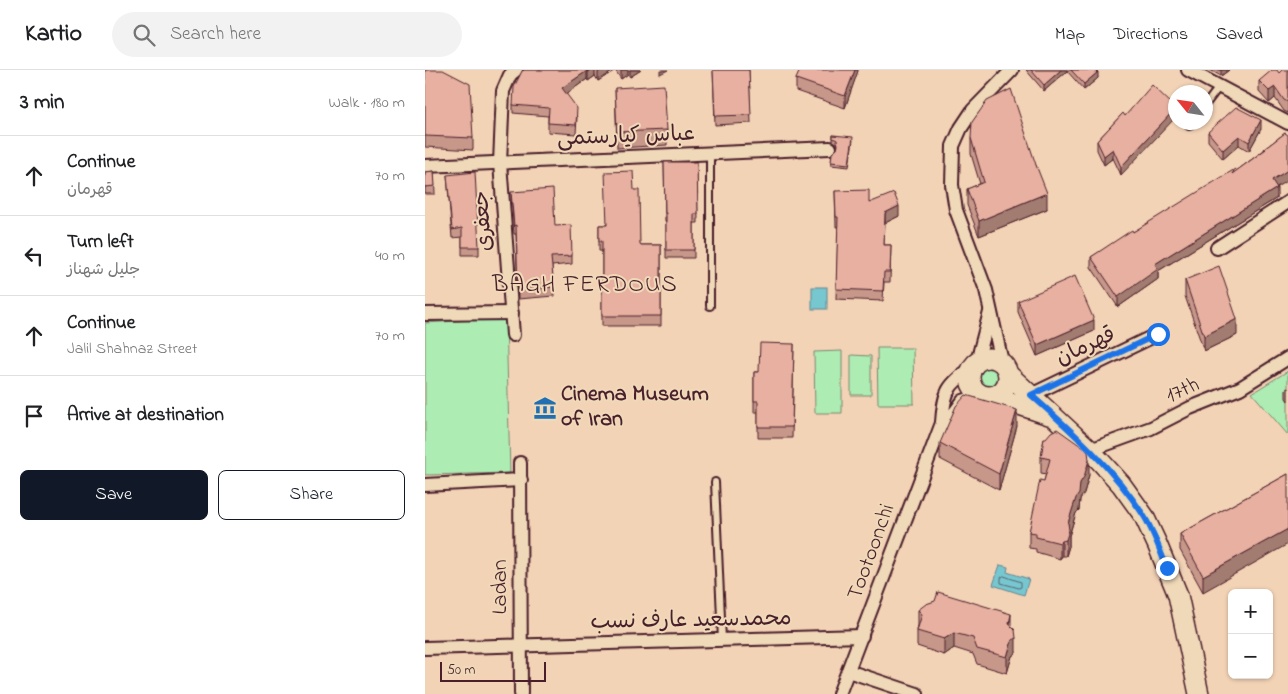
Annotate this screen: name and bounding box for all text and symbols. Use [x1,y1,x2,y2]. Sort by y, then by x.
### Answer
search box [112,12,462,57]
text: Kartio [25,17,82,52]
icon: search [130,21,158,49]
text: Search here [170,21,261,48]
text: Map [1055,22,1085,48]
text: Directions [1113,22,1188,48]
text: Saved [1216,22,1263,48]
north arrow [1168,85,1213,130]
text: 3 min [20,88,64,118]
text: Walk · 180 m [328,91,405,115]
street label: عباس کیارستمی [557,119,695,155]
text: Continue [67,149,135,176]
icon: ahead [20,162,48,190]
text: 70 m [375,164,405,188]
text: قهرمان [67,178,113,202]
street label: جعفری [466,189,502,253]
text: Turn left [67,229,134,256]
icon: left [20,242,48,270]
text: 40 m [375,244,405,268]
text: جلیل شهناز [67,258,140,282]
district label: BAGH FERDOUS [491,268,678,303]
text: Continue [67,310,135,337]
street label: قهرمان [1051,319,1121,375]
icon: ahead [20,322,48,350]
route start [1147,323,1170,346]
text: 70 m [375,324,405,348]
text: Jalil Shahnaz Street [67,337,197,361]
street label: 17th [1161,369,1205,413]
place label: Cinema Museum of Iran [561,379,709,436]
museum icon: Cinema Museum of Iran [532,395,558,421]
icon: arrive [20,402,48,430]
text: Arrive at destination [67,402,224,429]
button: Save [20,470,208,520]
button: Share [218,470,405,520]
street label: Tootoonchi [840,500,904,604]
route end [1156,557,1179,580]
street label: Ladan [485,559,517,615]
map controls [1228,589,1273,679]
button: + [1228,589,1273,634]
street label: محمدسعید عارف نسب [590,603,792,639]
button: − [1228,634,1273,679]
scale bar [440,659,546,682]
text: 50 m [447,660,475,681]

